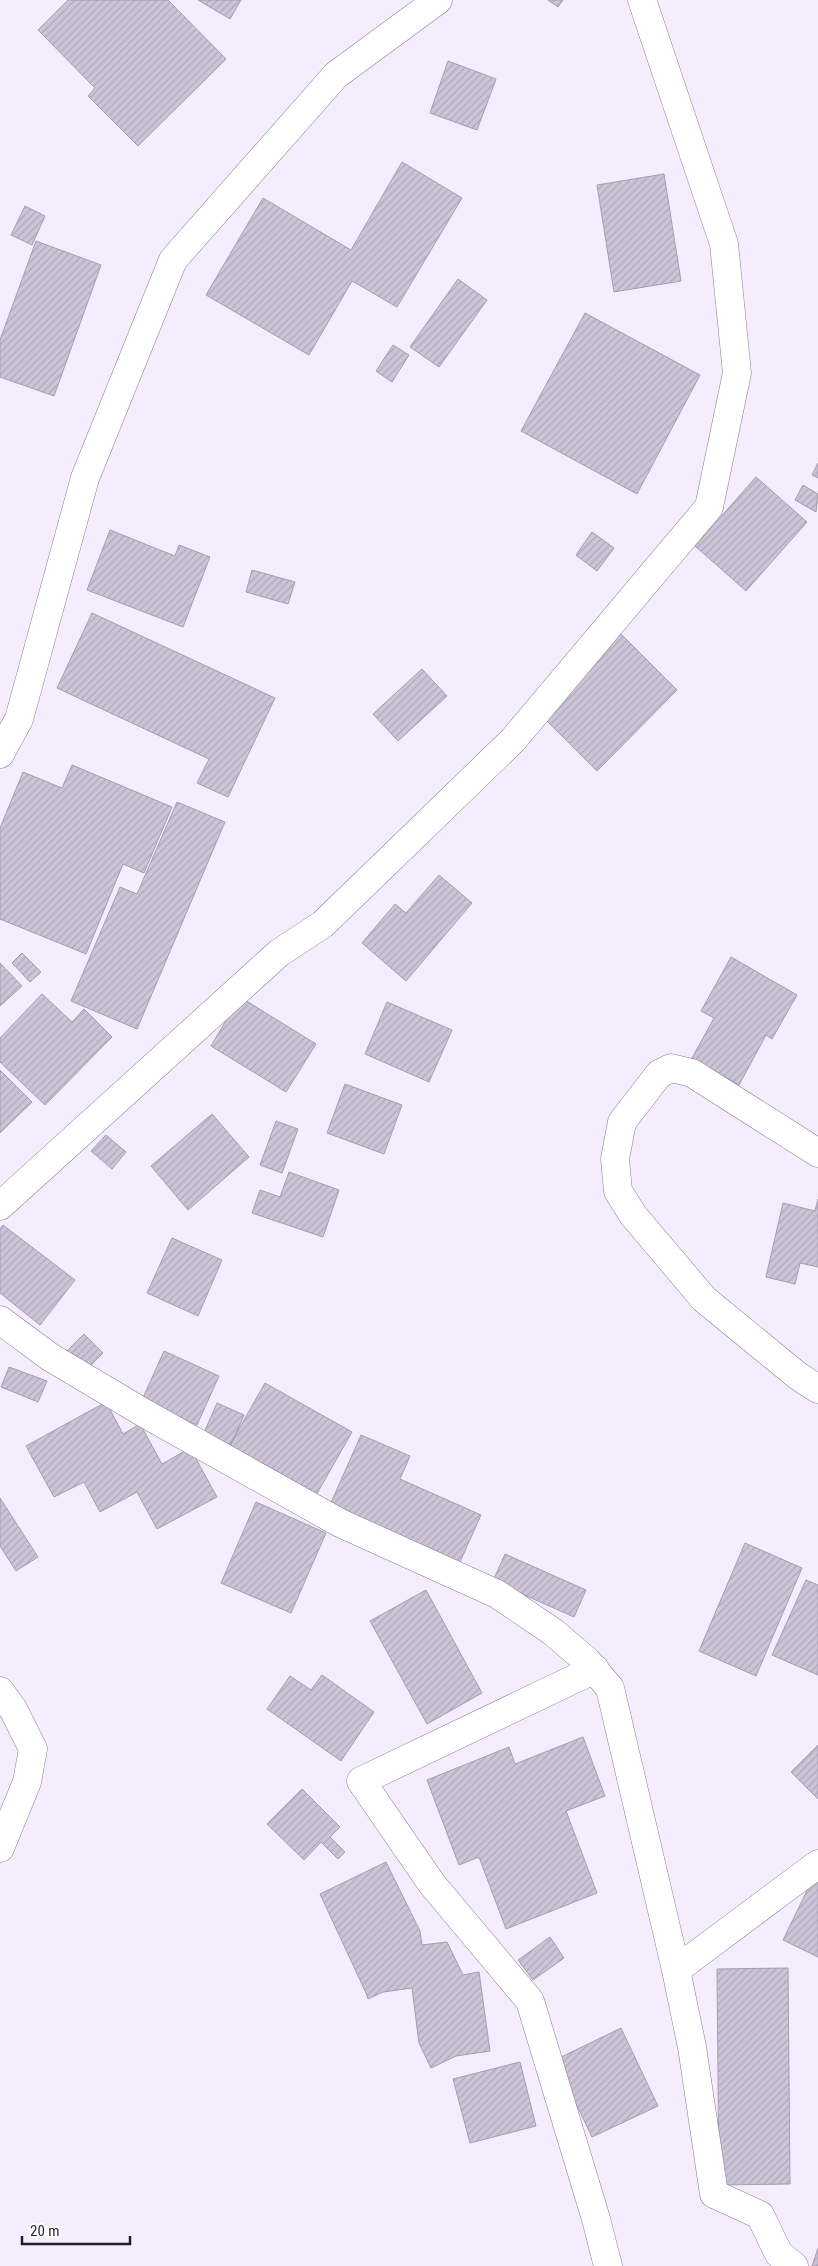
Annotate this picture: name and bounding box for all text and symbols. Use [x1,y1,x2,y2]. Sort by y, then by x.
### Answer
scale bar [22,2214,130,2246]
text: 20 m [30,2222,60,2240]

